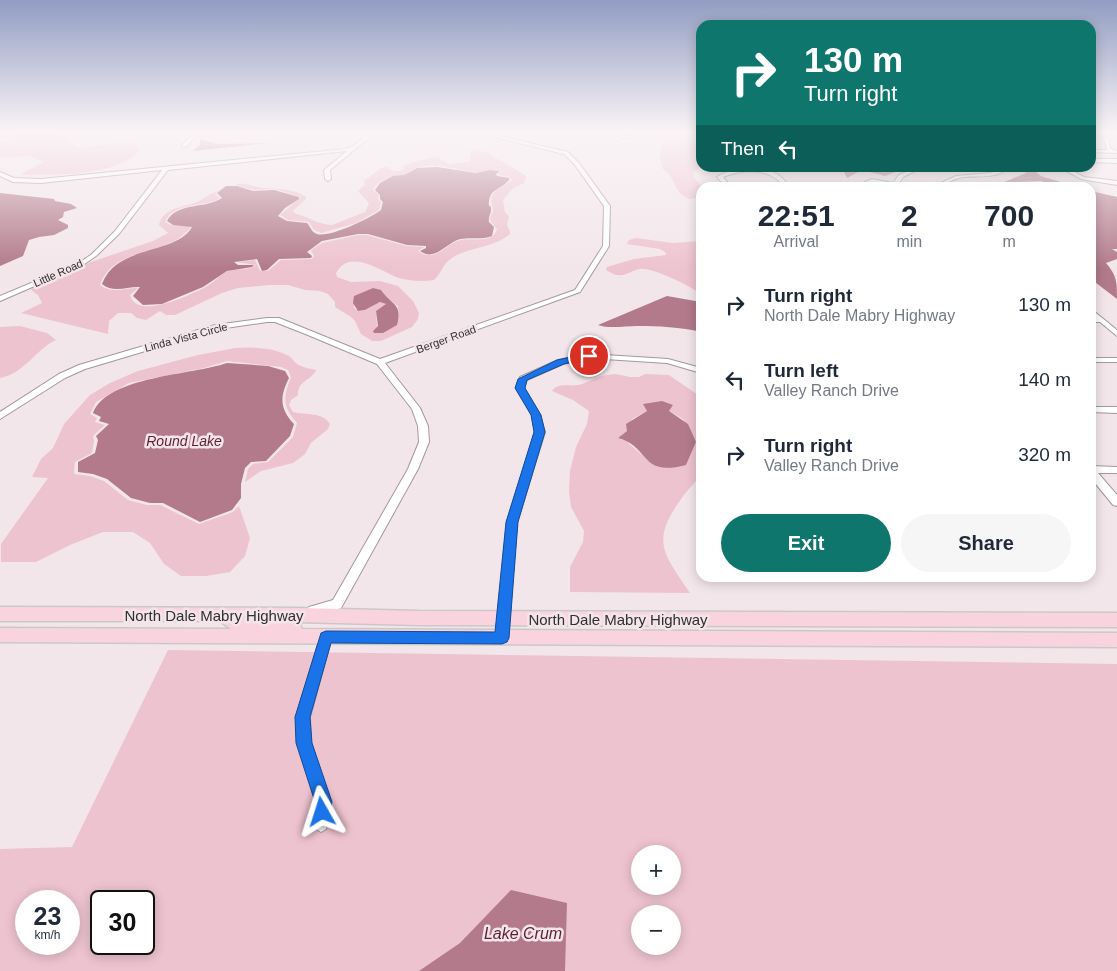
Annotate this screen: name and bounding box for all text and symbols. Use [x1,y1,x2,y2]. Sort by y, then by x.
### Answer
icon: right [721,40,786,105]
text: 130 m [804,40,903,79]
text: Turn right [804,81,897,106]
icon: left [774,135,802,163]
text: Then [721,138,764,159]
text: 22:51 [758,199,835,232]
text: 2 [901,199,918,232]
text: 700 [984,199,1034,232]
text: Arrival [774,233,819,250]
text: min [896,233,922,250]
text: m [1002,233,1016,250]
street label: Little Road [32,257,84,289]
text: Turn right [764,285,852,306]
icon: right [721,291,749,319]
text: 130 m [1018,294,1071,315]
text: North Dale Mabry Highway [764,307,955,324]
street label: Linda Vista Circle [143,320,229,354]
street label: Berger Road [415,323,477,355]
pin [568,335,610,377]
icon: arrive [575,342,603,370]
text: Turn left [764,360,839,381]
icon: left [721,366,749,394]
text: 140 m [1018,369,1071,390]
text: Valley Ranch Drive [764,382,899,399]
water label: Round Lake [146,433,222,449]
text: Turn right [764,435,852,456]
icon: right [721,441,749,469]
text: 320 m [1018,444,1071,465]
text: Valley Ranch Drive [764,457,899,474]
button: Exit [721,514,891,572]
button: Share [901,514,1071,572]
street label: North Dale Mabry Highway [124,607,304,624]
street label: North Dale Mabry Highway [528,611,708,628]
position arrow [295,785,347,837]
map controls [631,845,681,955]
button: + [631,845,681,895]
speed limit sign: 30 [90,890,155,955]
text: 23 [34,902,61,930]
button: − [631,905,681,955]
water label: Lake Crum [484,925,562,942]
text: km/h [34,928,61,942]

